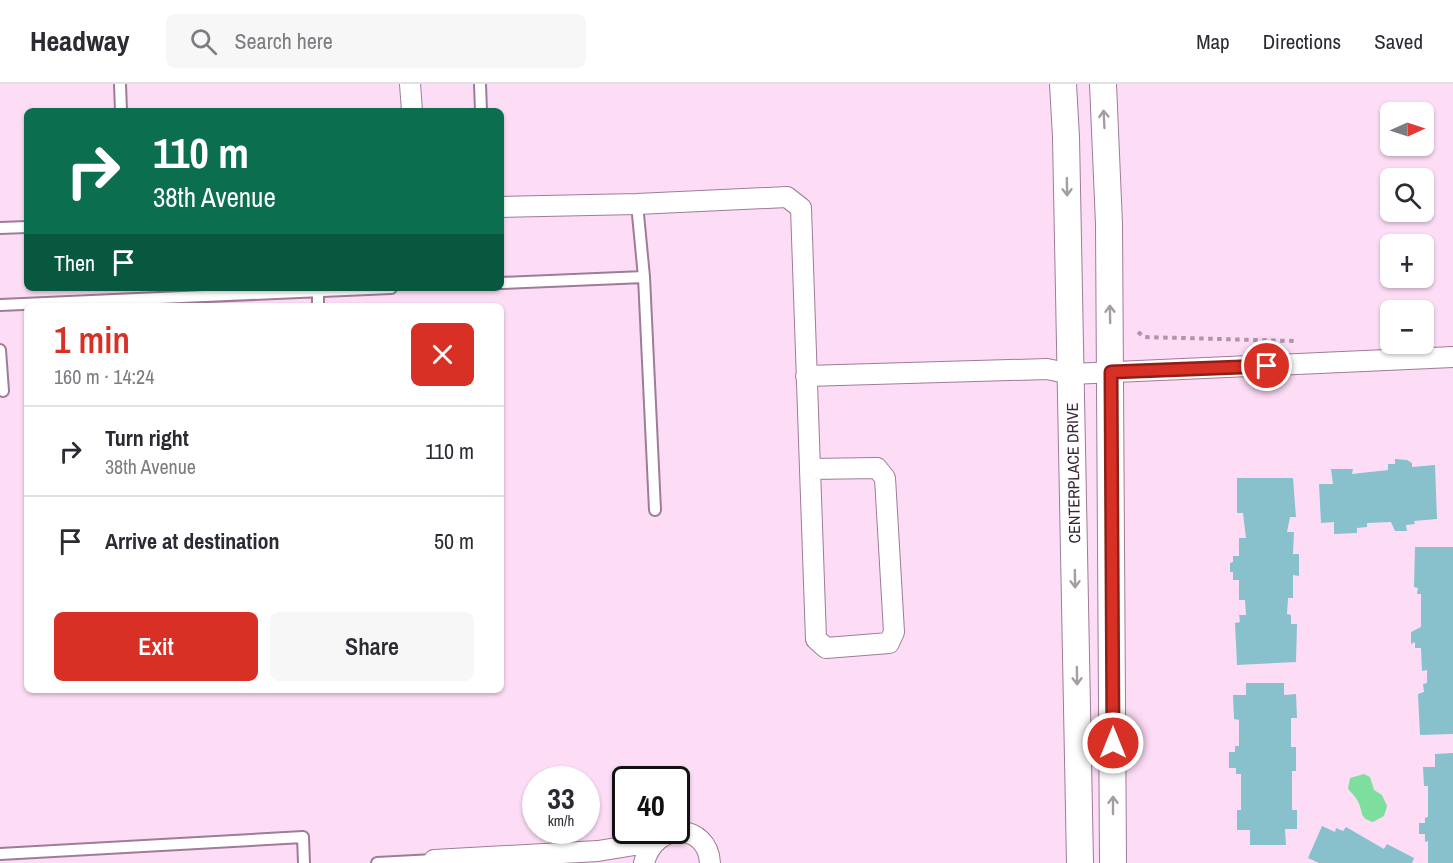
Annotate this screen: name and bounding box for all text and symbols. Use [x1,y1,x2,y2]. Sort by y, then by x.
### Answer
search box [166,14,586,68]
text: Headway [30,22,130,60]
icon: search [187,25,220,58]
text: Search here [235,26,333,56]
text: Map [1196,27,1230,56]
text: Directions [1263,27,1341,56]
text: Saved [1374,27,1423,56]
north arrow [1380,102,1434,156]
map controls [1380,102,1434,354]
one-way arrow [1099,110,1110,129]
text: 110 m [153,125,249,181]
icon: right [54,132,132,210]
button: search [1380,168,1434,222]
one-way arrow [1061,177,1073,197]
text: 38th Avenue [153,179,276,215]
button: + [1380,234,1434,288]
icon: arrive [107,246,140,279]
text: Then [54,248,95,278]
button: − [1380,300,1434,354]
one-way arrow [1104,304,1116,324]
text: 1 min [54,316,130,364]
button: close [411,323,474,386]
pin [1241,340,1292,391]
icon: arrive [1250,349,1283,382]
text: 160 m · 14:24 [54,363,154,390]
street label: CENTERPLACE DRIVE [1061,402,1085,544]
text: Turn right [105,423,189,453]
icon: right [54,435,87,468]
text: 110 m [425,436,474,466]
text: 38th Avenue [105,453,196,480]
icon: arrive [54,525,87,558]
text: Arrive at destination [105,526,279,556]
text: 50 m [434,526,474,556]
one-way arrow [1069,569,1080,589]
button: Exit [54,612,258,681]
button: Share [270,612,474,681]
one-way arrow [1071,665,1082,685]
position arrow [1081,711,1145,775]
speed limit sign: 40 [612,766,690,844]
text: 33 [547,778,575,818]
one-way arrow [1107,795,1119,815]
text: km/h [548,810,574,831]

